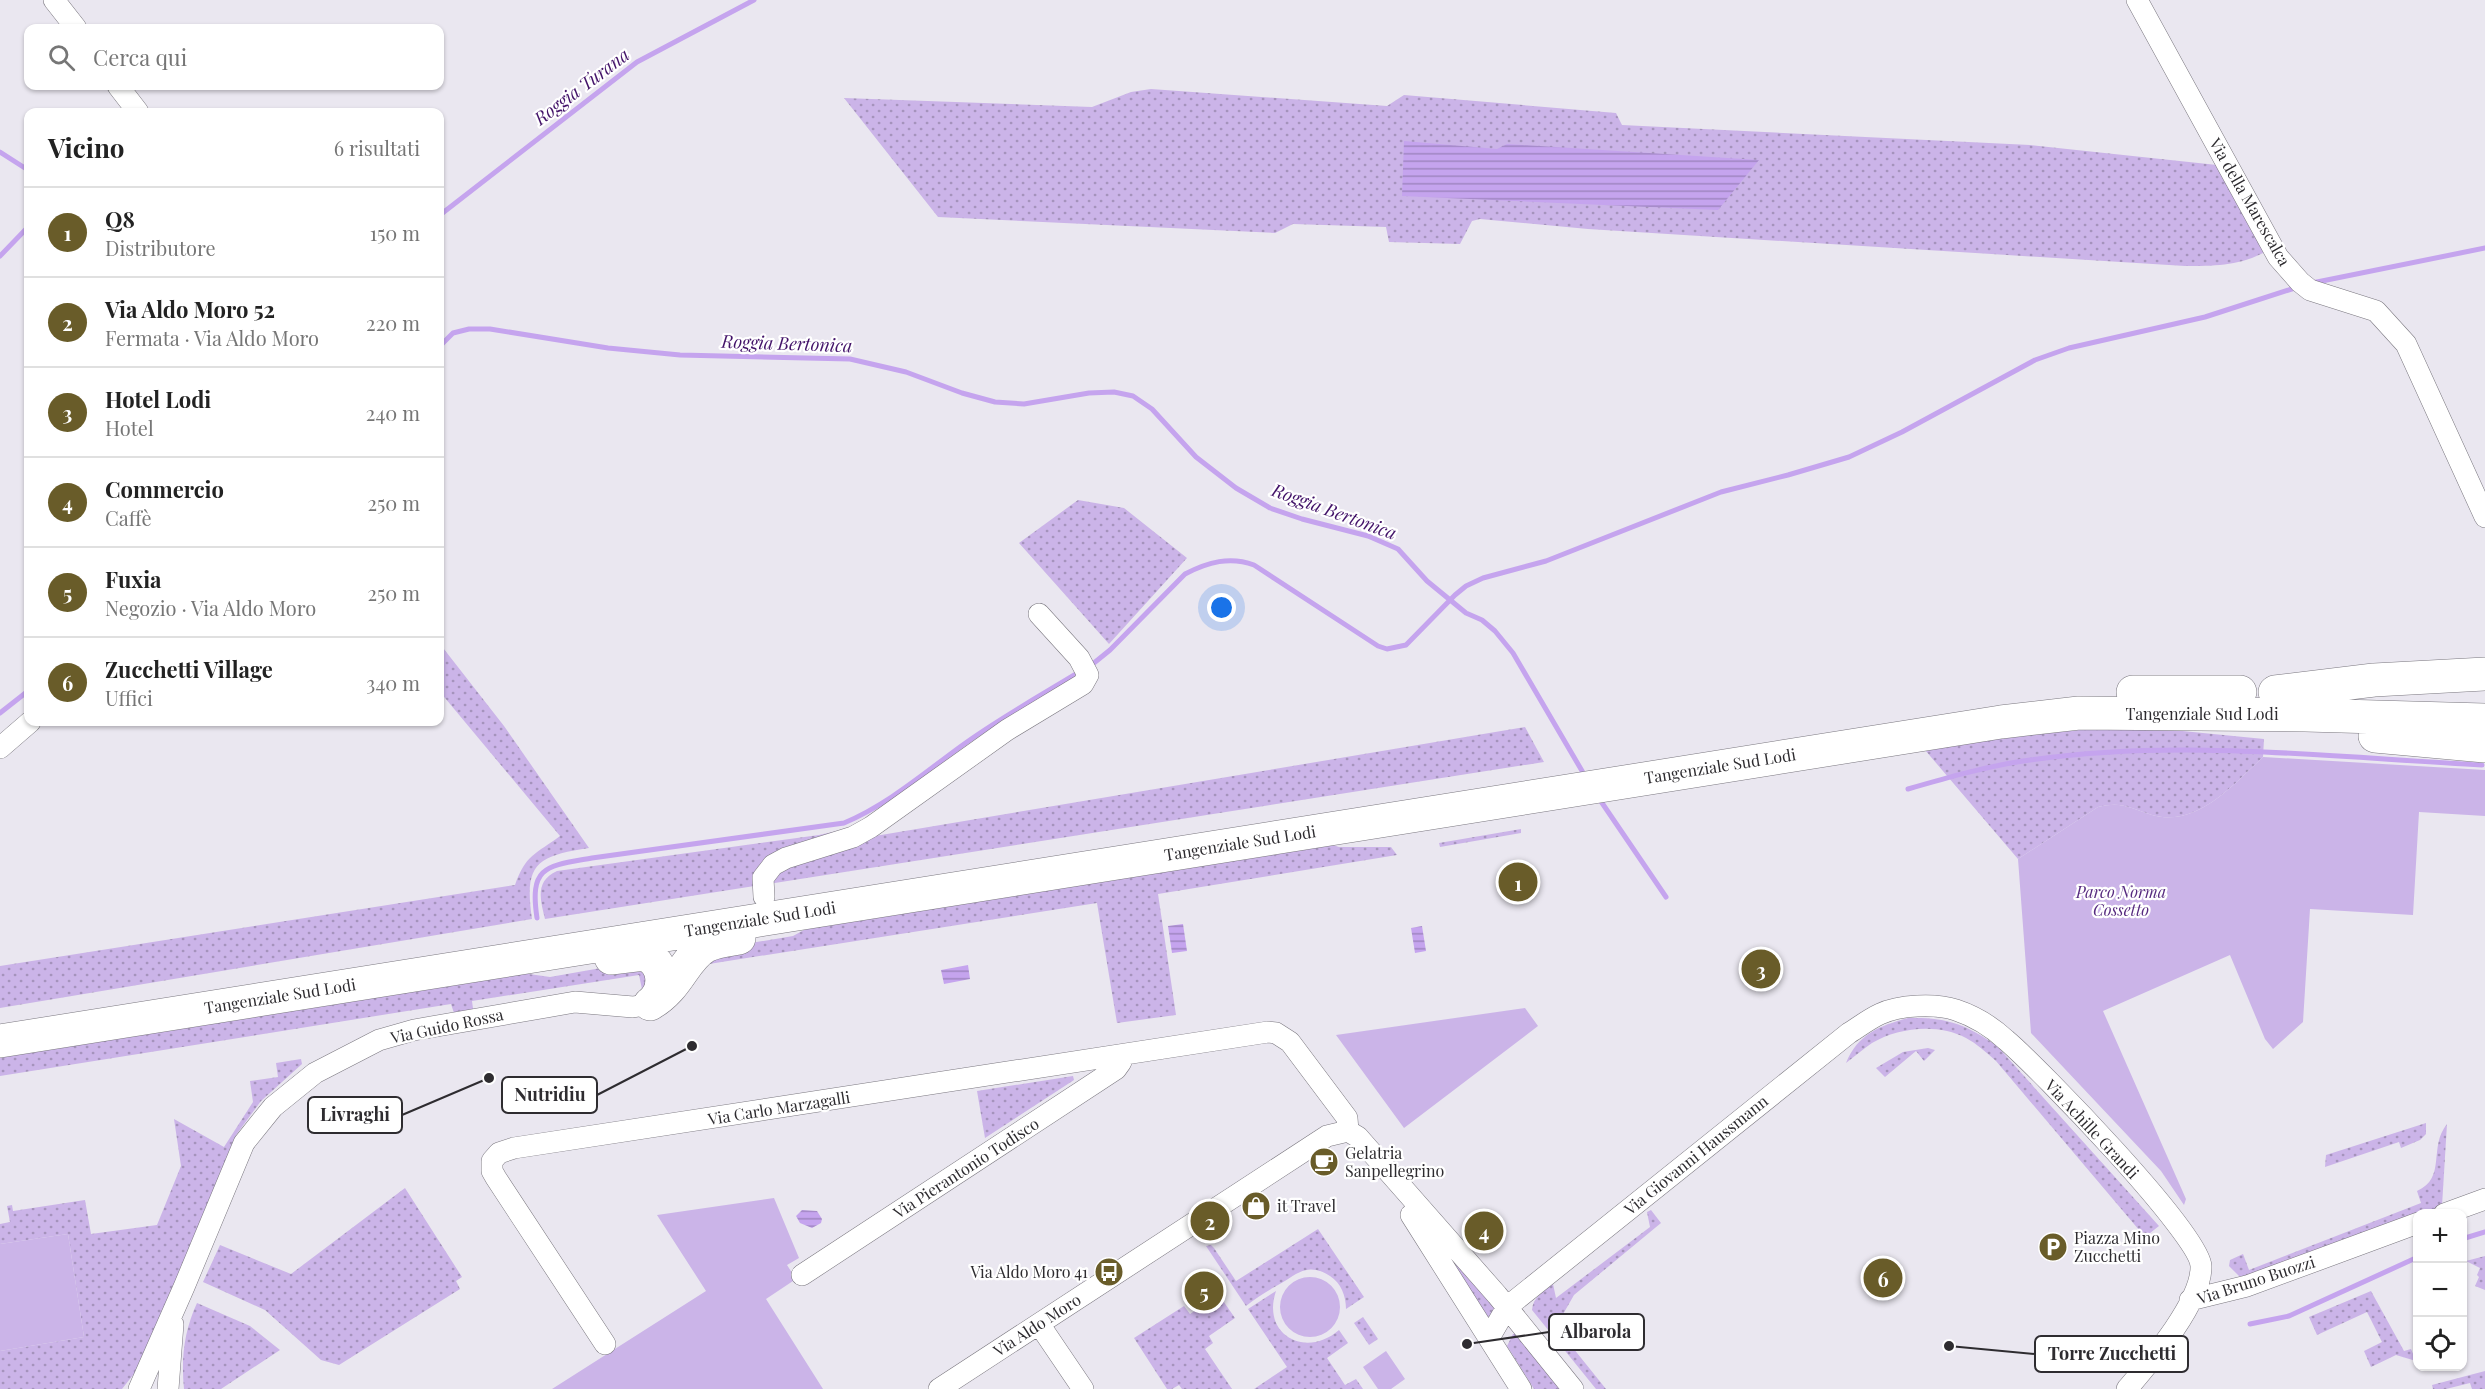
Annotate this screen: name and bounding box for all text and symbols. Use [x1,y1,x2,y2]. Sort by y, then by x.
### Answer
search box [24,24,444,90]
icon: search [45,41,78,74]
text: Cerca qui [93,42,187,72]
water label: Roggia Turana [528,42,634,131]
text: Vicino [48,130,125,165]
street label: Via della Marescalca [2205,133,2296,269]
text: 6 risultati [334,134,420,161]
text: Q8 [105,204,135,234]
text: 1 [64,219,71,246]
text: 150 m [370,219,420,246]
text: Distributore [105,234,216,261]
text: Via Aldo Moro 52 [105,294,275,324]
text: 2 [62,309,73,336]
text: 220 m [366,309,420,336]
text: Fermata · Via Aldo Moro [105,324,319,351]
water label: Roggia Bertonica [720,329,853,357]
text: Hotel Lodi [105,384,211,414]
text: 3 [63,399,72,426]
text: 240 m [366,399,420,426]
text: Hotel [105,414,154,441]
text: Commercio [105,474,224,504]
water label: Roggia Bertonica [1268,477,1400,545]
text: 4 [62,489,73,516]
text: 250 m [367,489,420,516]
text: Caffè [105,504,152,531]
text: Fuxia [105,564,161,594]
text: 5 [63,579,72,606]
text: 250 m [367,579,420,606]
your location [1207,593,1236,622]
text: Negozio · Via Aldo Moro [105,594,316,621]
text: Zucchetti Village [105,654,273,684]
text: 6 [62,669,73,696]
text: 340 m [366,669,420,696]
text: Uffici [105,684,153,711]
street label: Tangenziale Sud Lodi [2125,703,2279,724]
street label: Tangenziale Sud Lodi [1643,743,1798,788]
street label: Tangenziale Sud Lodi [1163,820,1318,865]
pin: 1 [1498,860,1538,904]
park label: Parco Norma Cossetto [2075,881,2166,920]
street label: Tangenziale Sud Lodi [683,896,838,941]
pin: 3 [1742,946,1780,992]
street label: Tangenziale Sud Lodi [203,973,358,1018]
street label: Via Guido Rossa [388,1003,505,1048]
street label: Via Achille Grandi [2040,1074,2144,1183]
callout: Nutridiu [502,1077,597,1113]
text: Nutridiu [514,1082,586,1106]
street label: Via Carlo Marzagalli [705,1086,852,1129]
street label: Via Giovanni Haussmann [1619,1090,1772,1220]
callout: Livraghi [308,1097,402,1133]
text: Livraghi [320,1102,390,1126]
street label: Via Pierantonio Todisco [888,1112,1043,1223]
place label: Gelatria Sanpellegrino [1345,1142,1444,1181]
cafe icon: Gelatria Sanpellegrino [1308,1146,1340,1178]
shop icon: it Travel [1240,1190,1272,1222]
place label: it Travel [1277,1195,1336,1216]
pin: 2 [1190,1198,1230,1244]
pin: 4 [1464,1208,1504,1254]
map controls [2413,1209,2467,1371]
button: + [2413,1209,2467,1263]
place label: Piazza Mino Zucchetti [2074,1227,2160,1266]
parking icon: Piazza Mino Zucchetti [2037,1231,2069,1263]
street label: Via Bruno Buozzi [2193,1250,2318,1309]
bus stop icon: Via Aldo Moro 41 [1093,1256,1125,1288]
pin: 6 [1864,1256,1902,1300]
place label: Via Aldo Moro 41 [969,1261,1088,1282]
button: − [2413,1263,2467,1317]
pin: 5 [1184,1268,1224,1314]
street label: Via Aldo Moro [988,1288,1085,1361]
callout: Albarola [1549,1314,1644,1350]
button: locate [2413,1317,2467,1371]
text: Albarola [1560,1319,1632,1343]
callout: Torre Zucchetti [2035,1336,2188,1372]
text: Torre Zucchetti [2048,1341,2177,1365]

